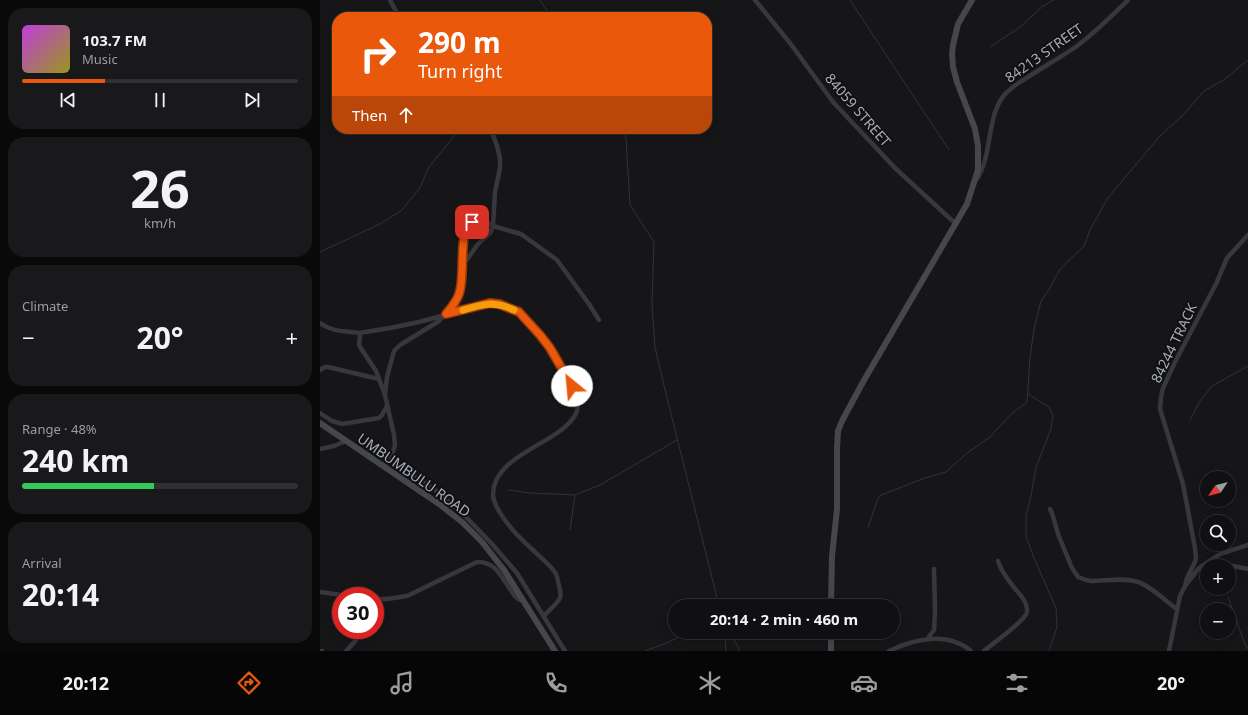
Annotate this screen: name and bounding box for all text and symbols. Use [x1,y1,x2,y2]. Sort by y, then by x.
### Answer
street label: 84213 STREET [1001,19,1087,87]
text: 290 m [418,23,501,61]
icon: right [352,28,404,80]
text: 103.7 FM [82,30,147,50]
text: Music [82,50,118,68]
text: Turn right [418,59,502,83]
street label: 84059 STREET [821,69,896,150]
icon: previous [57,89,79,111]
icon: pause [149,89,171,111]
icon: next [241,89,263,111]
icon: ahead [395,104,417,126]
text: Then [352,105,387,125]
text: 26 [130,152,190,223]
pin [455,205,489,239]
icon: arrive [461,211,483,233]
text: km/h [144,214,176,232]
text: Climate [22,297,68,315]
street label: 84244 TRACK [1146,300,1201,386]
text: 20° [136,317,184,358]
text: − [22,322,35,352]
text: + [285,322,298,352]
position arrow [551,365,593,407]
text: Range · 48% [22,420,97,438]
street label: UMBUMBULU ROAD [354,428,475,521]
text: 240 km [22,440,129,481]
north arrow [1200,471,1236,507]
map controls [1200,471,1236,639]
button: search [1200,515,1236,551]
text: Arrival [22,554,62,572]
button: + [1200,559,1236,595]
text: 20:14 [22,574,99,615]
speed limit sign: 30 [332,587,384,639]
button: − [1200,603,1236,639]
text: 20:14 · 2 min · 460 m [710,609,858,629]
icon: directions [235,669,263,697]
icon: music [388,669,416,697]
icon: phone [542,669,570,697]
icon: climate [696,669,724,697]
icon: car [850,669,878,697]
icon: filters [1003,669,1031,697]
text: 20:12 [63,671,109,695]
text: 20° [1157,671,1185,695]

